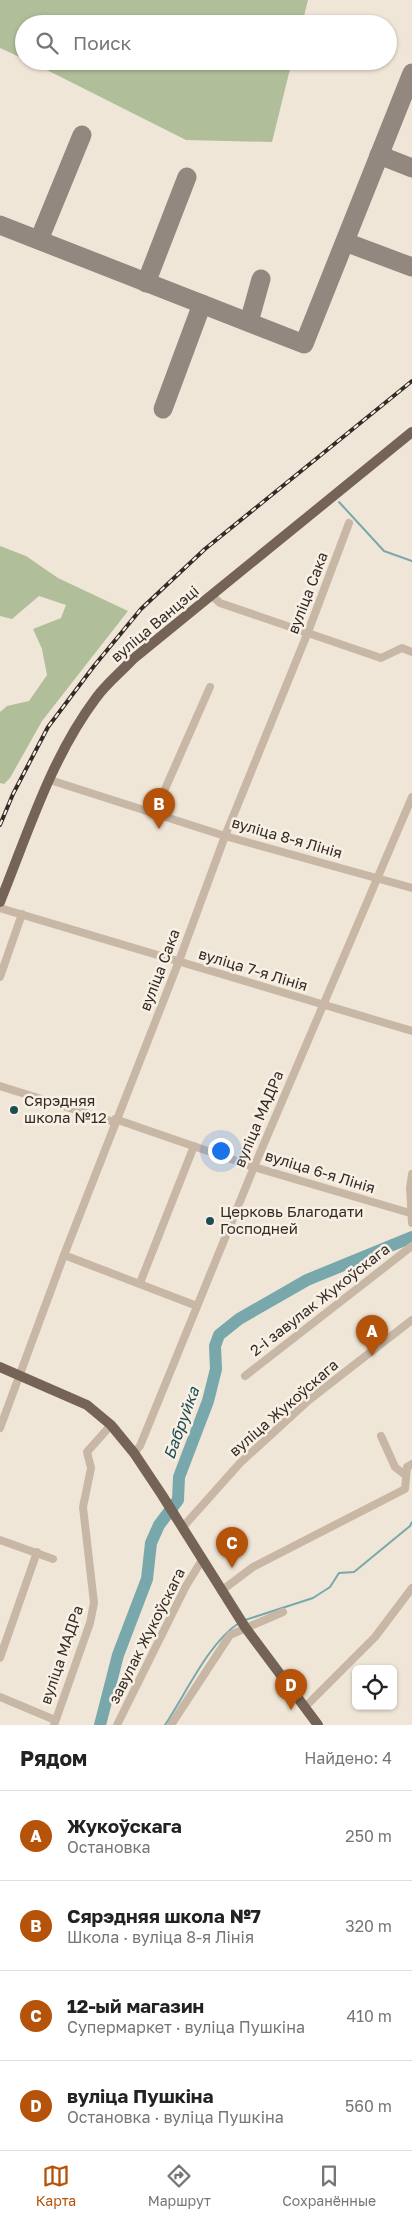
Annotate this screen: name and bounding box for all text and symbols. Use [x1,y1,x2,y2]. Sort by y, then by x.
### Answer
search box [15,15,397,70]
icon: search [33,29,61,57]
text: Поиск [73,31,132,54]
street label: вуліца Сака [283,549,331,636]
street label: вуліца Ванцэці [107,581,202,665]
pin: B [143,788,175,829]
street label: вуліца 8-я Лінія [230,813,345,861]
street label: вуліца Сака [135,926,183,1013]
street label: вуліца 7-я Лінія [197,944,310,994]
street label: вуліца МАДРа [230,1067,287,1170]
place label: Сярэдняя школа №12 [24,1091,107,1126]
marker: Сярэдняя школа №12 [8,1104,20,1116]
your location [208,1138,234,1164]
street label: вуліца 6-я Лінія [263,1146,378,1196]
place label: Церковь Благодати Господней [220,1202,363,1237]
marker: Церковь Благодати Господней [204,1215,216,1227]
street label: 2-і завулак Жукоўскага [246,1239,393,1359]
pin: A [356,1315,388,1356]
street label: вуліца Жукоўскага [225,1355,341,1459]
water label: Бабруйка [159,1383,204,1462]
pin: C [216,1527,248,1568]
street label: завулак Жукоўскага [104,1565,188,1706]
street label: вуліца МАДРа [36,1603,86,1706]
map controls [352,1665,397,1710]
button: locate [352,1665,397,1710]
pin: D [275,1669,307,1710]
text: Рядом [20,1745,87,1771]
text: Найдено: 4 [304,1748,392,1768]
text: Жукоўскага [67,1814,182,1837]
text: A [30,1826,42,1846]
text: 250 m [345,1826,392,1846]
text: Остановка [67,1837,151,1857]
text: Сярэдняя школа №7 [67,1904,261,1927]
text: B [30,1916,42,1936]
text: 320 m [345,1916,392,1936]
text: Школа · вуліца 8-я Лінія [67,1927,254,1947]
text: 12-ый магазин [67,1994,204,2017]
text: C [30,2006,42,2026]
text: 410 m [346,2006,392,2026]
text: Супермаркет · вуліца Пушкіна [67,2017,305,2037]
text: вуліца Пушкіна [67,2084,213,2107]
text: D [30,2096,42,2116]
text: 560 m [345,2096,392,2116]
text: Остановка · вуліца Пушкіна [67,2107,284,2127]
tab: Карта [36,2162,76,2209]
tab: Маршрут [148,2162,211,2209]
tab: Сохранённые [282,2162,376,2209]

